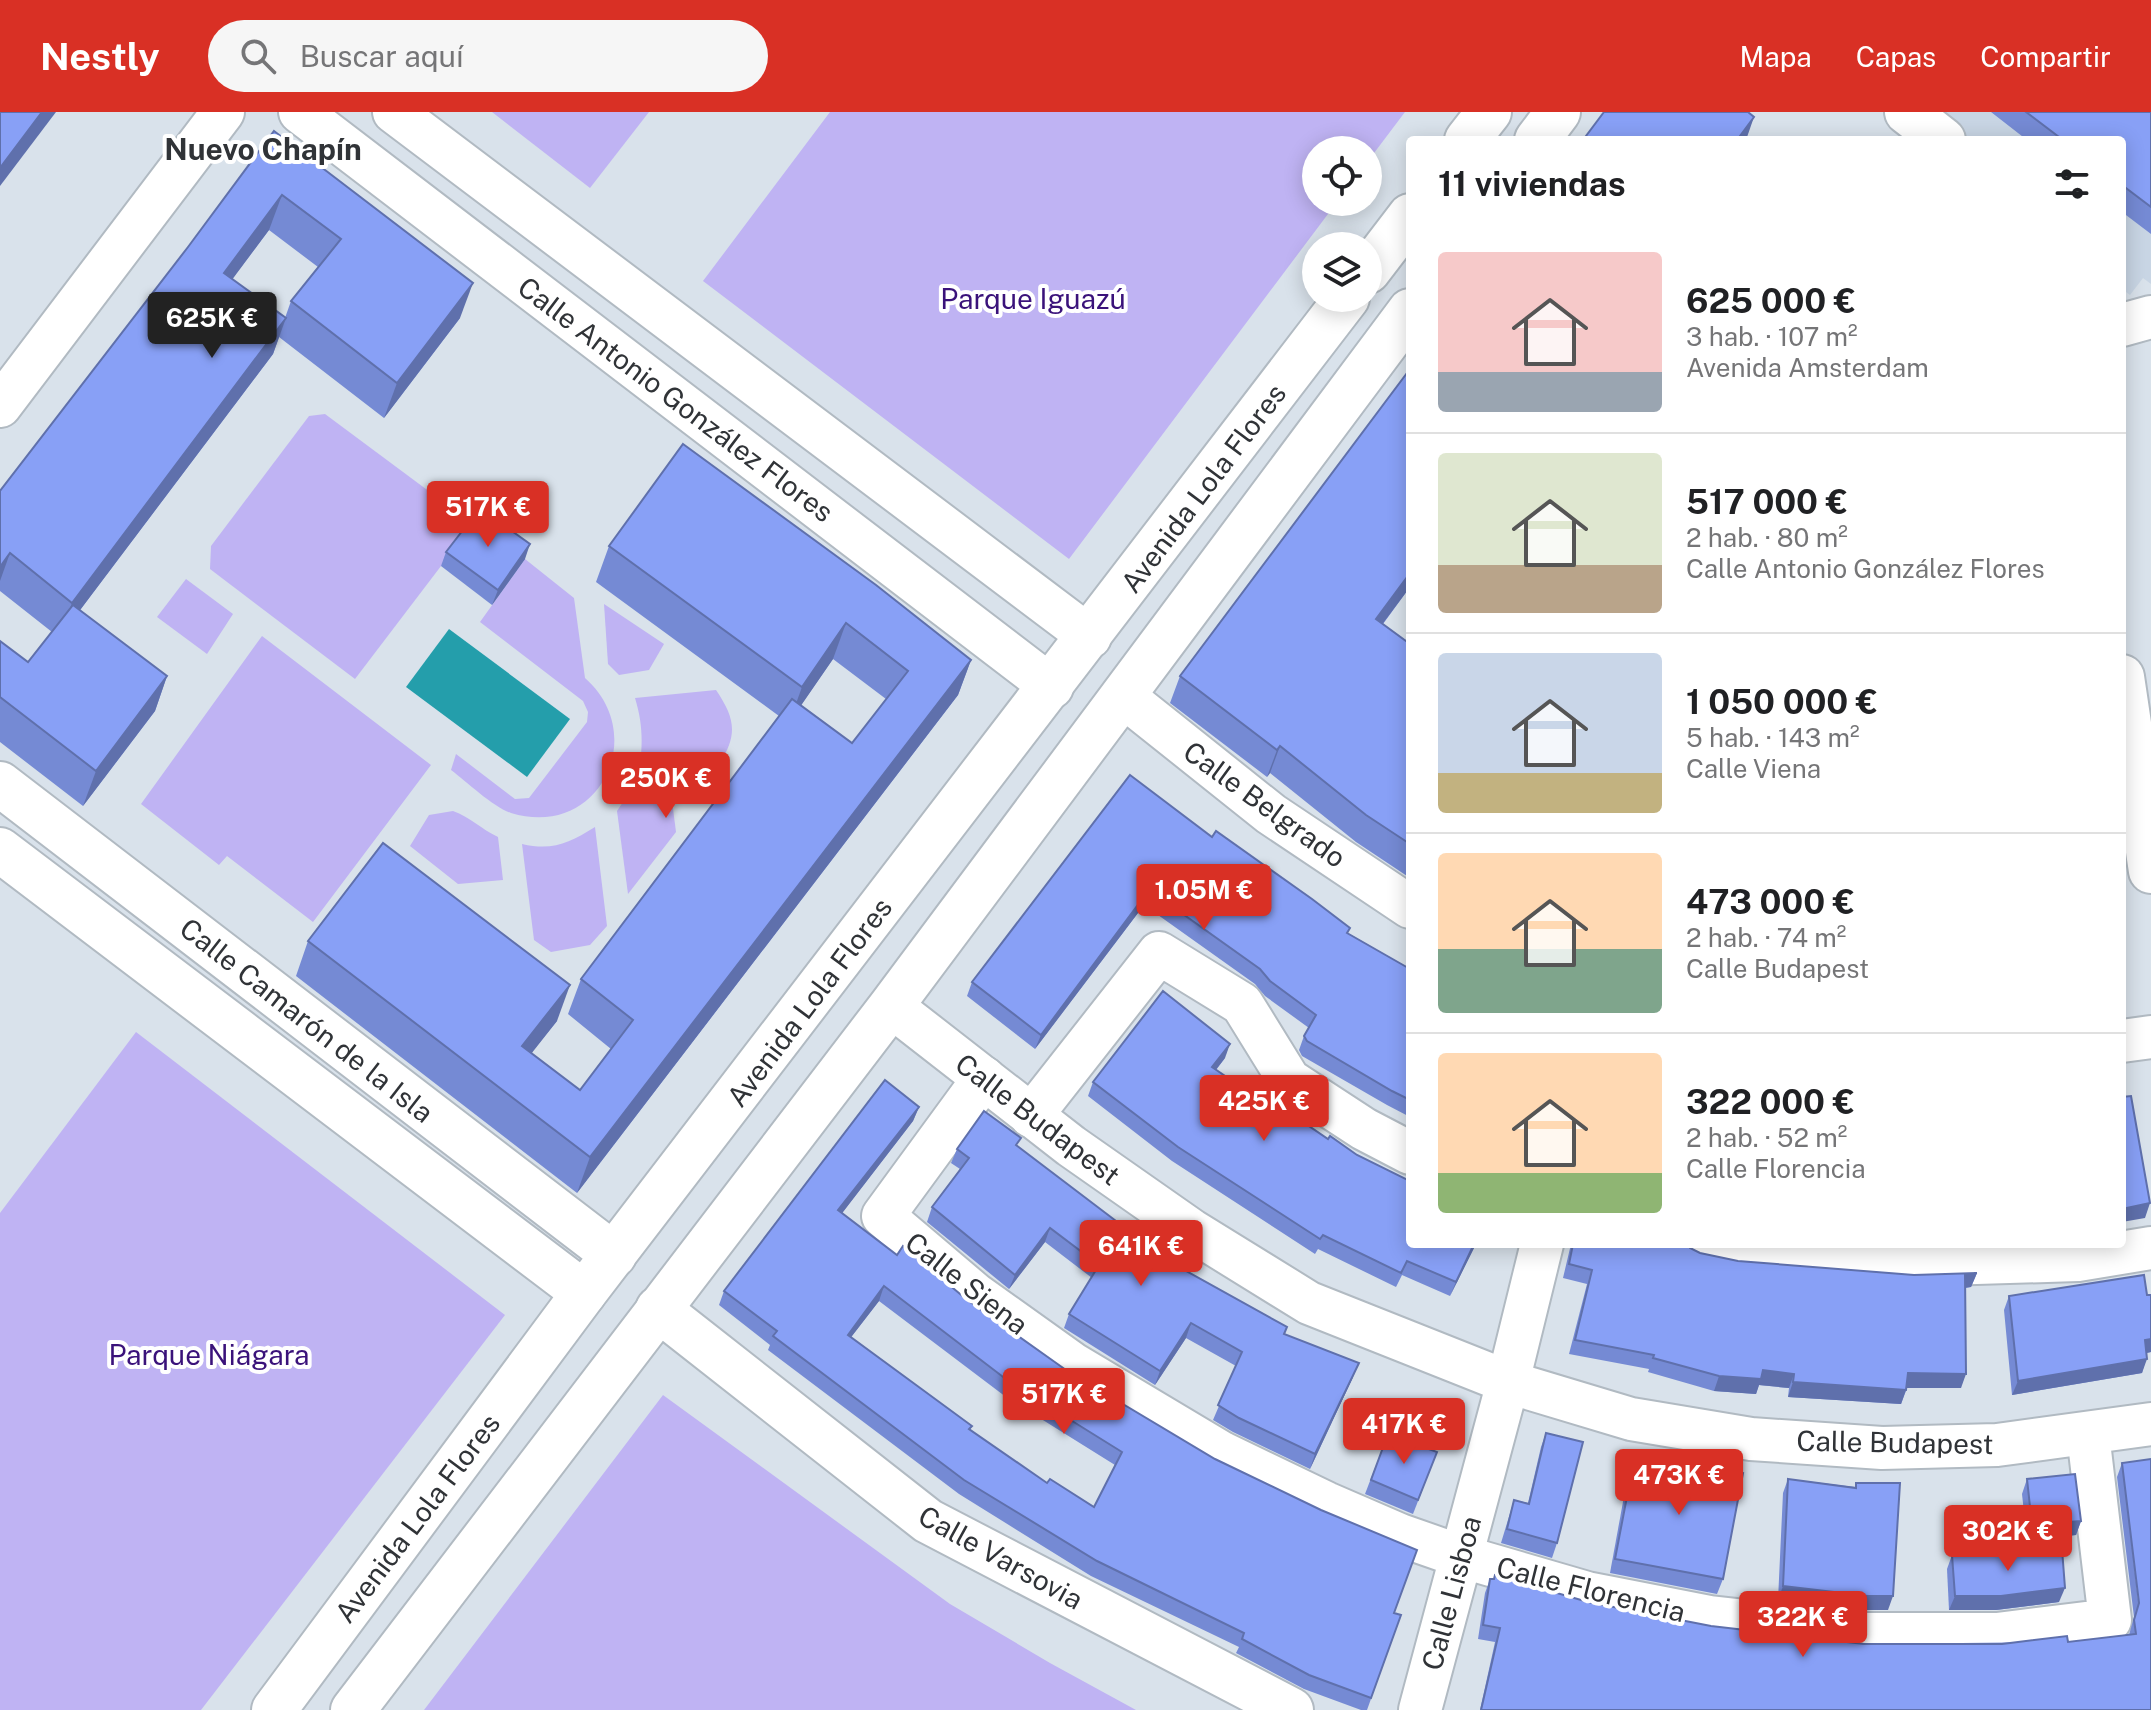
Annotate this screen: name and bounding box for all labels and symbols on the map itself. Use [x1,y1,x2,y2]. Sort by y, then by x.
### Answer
district label: Nuevo Chapín [164,131,362,167]
street label: Calle Antonio González Flores [512,270,840,528]
park label: Parque Iguazú [940,282,1126,315]
pin: 625K € [147,292,277,360]
street label: Avenida Lola Flores [1114,377,1292,599]
pin: 517K € [423,481,553,549]
street label: Calle Belgrado [1178,734,1352,874]
pin: 250K € [601,752,731,820]
pin: 1.05M € [1130,864,1278,932]
street label: Avenida Lola Flores [720,891,898,1113]
street label: Calle Camarón de la Isla [174,911,440,1129]
street label: Calle Budapest [949,1046,1127,1192]
pin: 425K € [1199,1075,1329,1143]
pin: 641K € [1076,1220,1206,1288]
street label: Calle Siena [899,1225,1035,1341]
park label: Parque Niágara [108,1338,310,1371]
pin: 517K € [999,1368,1129,1436]
pin: 417K € [1339,1398,1469,1466]
street label: Avenida Lola Flores [328,1407,506,1629]
street label: Calle Budapest [1796,1424,1994,1460]
pin: 473K € [1614,1449,1744,1517]
street label: Calle Varsovia [913,1498,1089,1616]
pin: 302K € [1943,1505,2073,1573]
street label: Calle Lisboa [1415,1512,1487,1674]
street label: Calle Florencia [1493,1550,1689,1628]
pin: 322K € [1738,1591,1868,1659]

